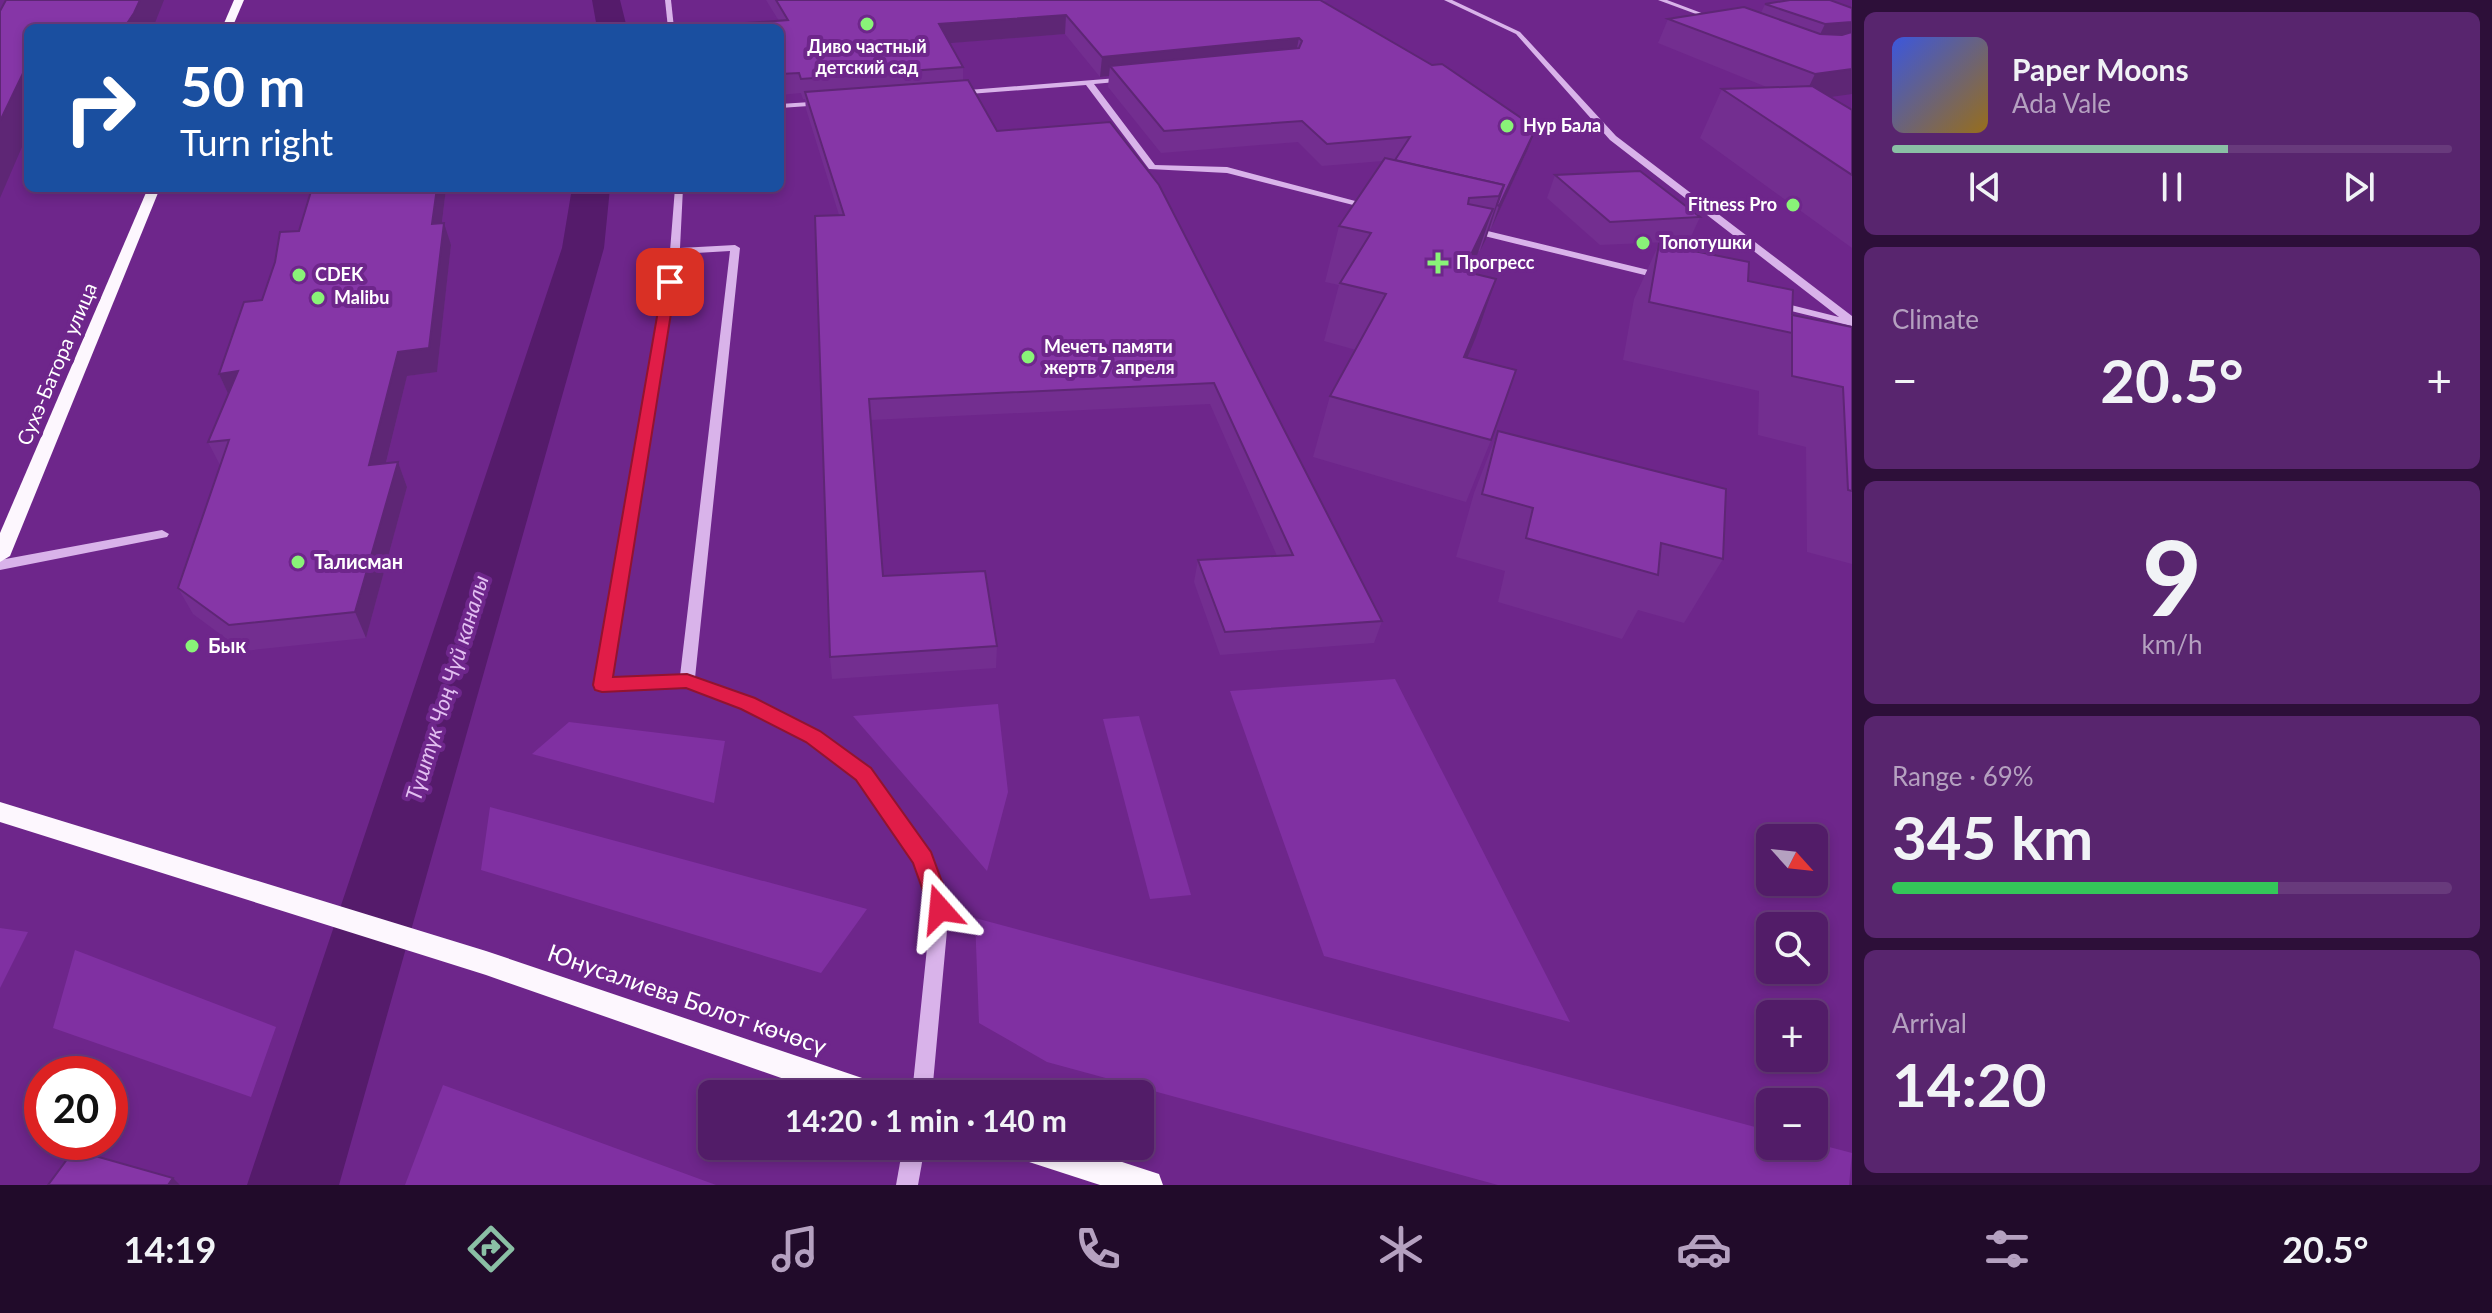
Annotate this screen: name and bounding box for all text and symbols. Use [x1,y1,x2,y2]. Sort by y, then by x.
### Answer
marker: Диво частный детский сад [858,15,876,33]
place label: Диво частный детский сад [807,35,927,78]
text: Paper Moons [2012,51,2189,87]
text: 50 m [180,52,305,119]
icon: right [48,56,152,160]
text: Ada Vale [2012,87,2111,119]
place label: Нур Бала [1523,114,1601,136]
marker: Нур Бала [1498,117,1516,135]
text: Turn right [180,120,333,164]
icon: previous [1963,165,2007,209]
icon: pause [2150,165,2194,209]
icon: next [2337,165,2381,209]
place label: Fitness Pro [1688,193,1777,215]
marker: Fitness Pro [1784,196,1802,214]
place label: Топотушки [1659,231,1752,253]
marker: Топотушки [1634,234,1652,252]
pin [636,248,704,316]
place label: Прогресс [1456,251,1535,273]
marker: Прогресс [1427,252,1449,274]
icon: arrive [648,260,692,304]
place label: CDEK [315,263,364,285]
marker: CDEK [290,266,308,284]
street label: Сухэ-Батора улица [11,279,101,449]
place label: Malibu [334,286,389,308]
marker: Malibu [309,289,327,307]
text: Climate [1892,303,1979,335]
place label: Мечеть памяти жертв 7 апреля [1044,335,1175,378]
text: 20.5° [2100,344,2244,416]
marker: Мечеть памяти жертв 7 апреля [1019,348,1037,366]
text: − [1892,354,1918,406]
text: + [2426,354,2452,406]
text: 9 [2142,513,2202,638]
place label: Талисман [314,549,403,573]
marker: Талисман [289,553,307,571]
water label: Түштүк Чоң Чүй каналы [399,572,494,804]
text: km/h [2142,628,2202,660]
place label: Бык [208,633,246,657]
marker: Бык [183,637,201,655]
text: Range · 69% [1892,760,2034,792]
text: 345 km [1892,801,2093,873]
north arrow [1756,824,1828,896]
map controls [1756,824,1828,1160]
position arrow [898,867,982,951]
button: search [1756,912,1828,984]
street label: Юнусалиева Болот көчөсү [544,937,831,1060]
button: + [1756,1000,1828,1072]
text: Arrival [1892,1007,1967,1039]
text: 14:20 [1892,1048,2047,1120]
speed limit sign: 20 [24,1056,128,1160]
button: − [1756,1088,1828,1160]
text: 14:20 · 1 min · 140 m [785,1102,1067,1138]
icon: directions [463,1221,519,1277]
icon: music [767,1221,823,1277]
icon: phone [1070,1221,1126,1277]
icon: climate [1373,1221,1429,1277]
icon: car [1676,1221,1732,1277]
icon: filters [1979,1221,2035,1277]
text: 14:19 [124,1227,216,1271]
text: 20.5° [2282,1227,2368,1271]

